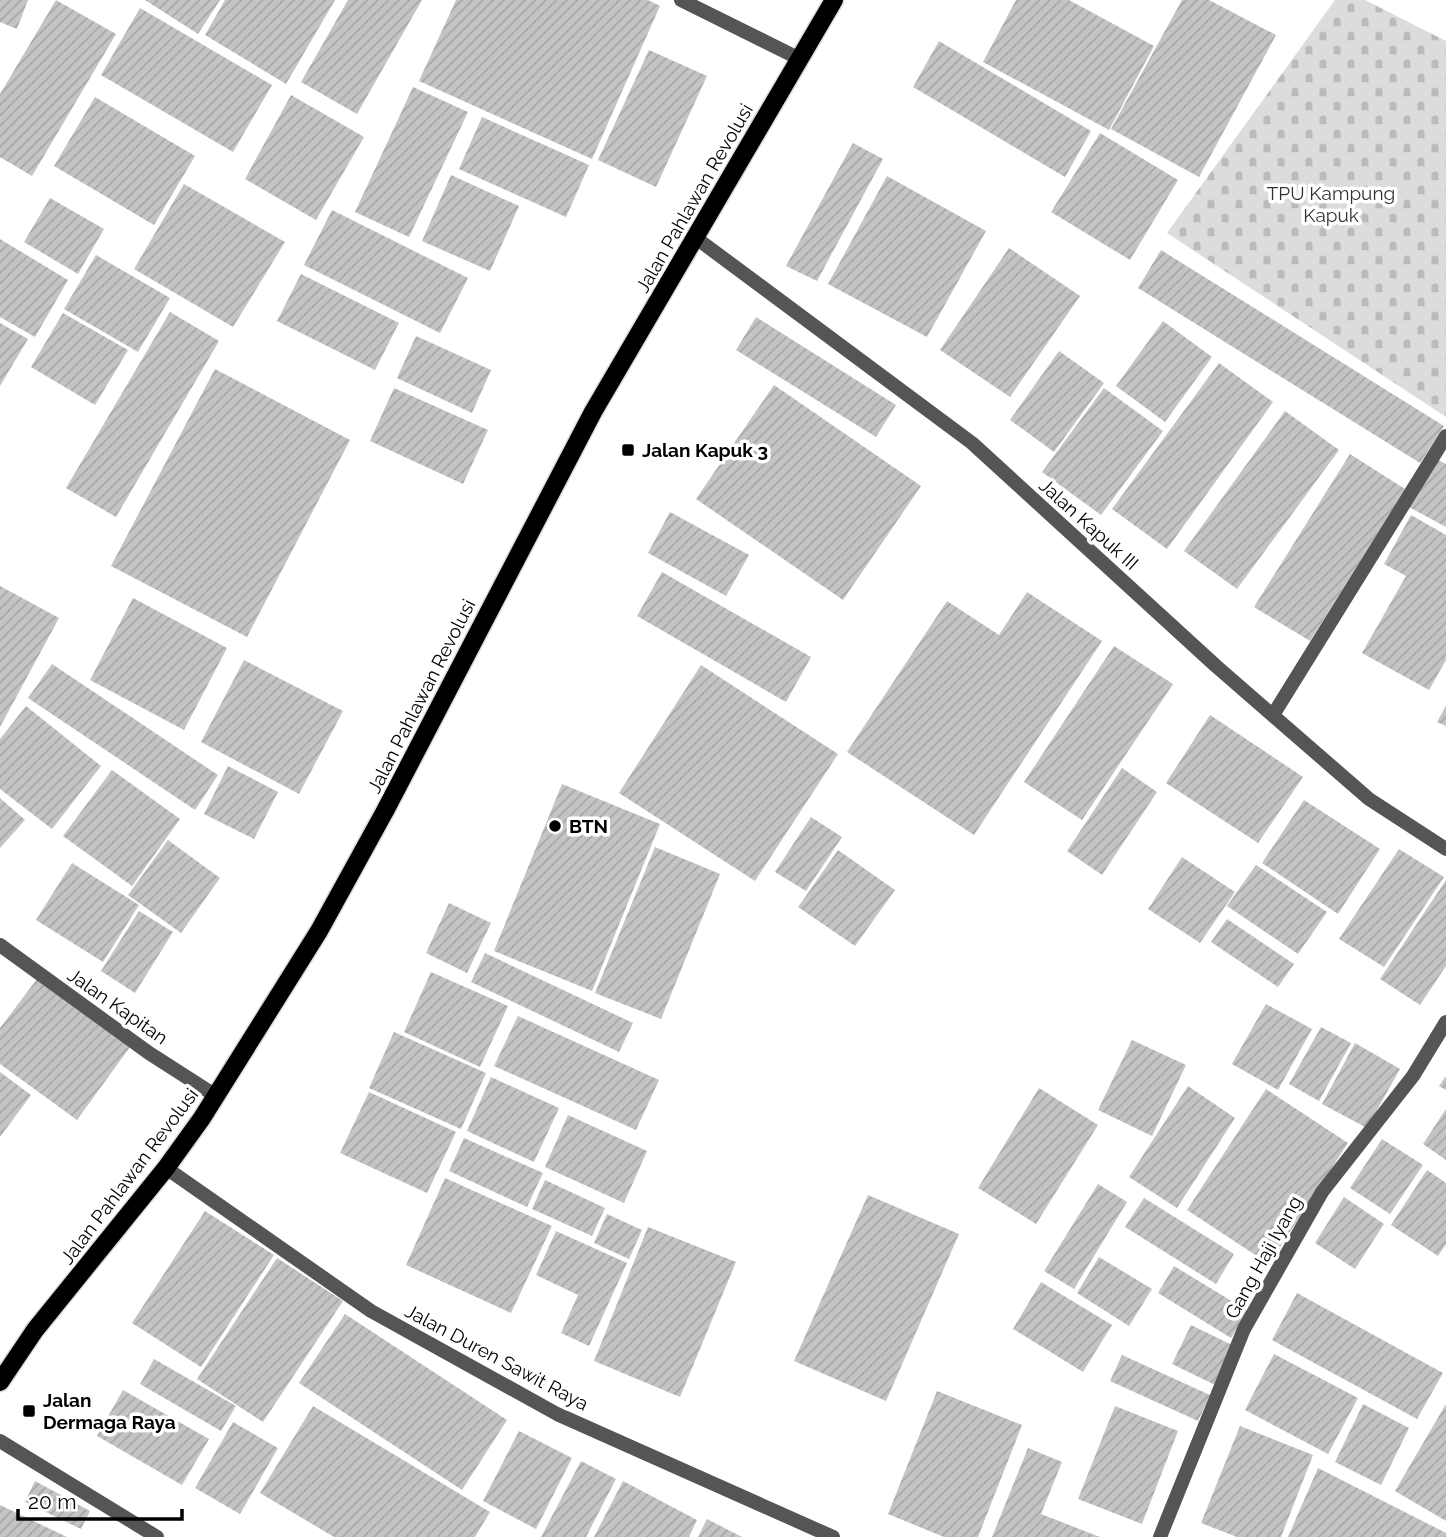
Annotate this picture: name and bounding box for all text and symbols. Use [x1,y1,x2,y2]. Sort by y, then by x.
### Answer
street label: Jalan Pahlawan Revolusi [631,100,757,296]
park label: TPU Kampung Kapuk [1267,182,1395,226]
place label: Jalan Kapuk 3 [642,439,768,461]
marker: Jalan Kapuk 3 [620,442,636,458]
street label: Jalan Kapuk III [1035,474,1143,574]
street label: Jalan Pahlawan Revolusi [363,595,479,797]
place label: BTN [569,815,608,837]
marker: BTN [547,818,563,834]
street label: Jalan Kapitan [64,963,172,1049]
street label: Jalan Pahlawan Revolusi [56,1084,202,1268]
street label: Gang Haji Iyang [1220,1192,1306,1322]
street label: Jalan Duren Sawit Raya [402,1299,592,1415]
place label: Jalan Dermaga Raya [43,1389,176,1433]
marker: Jalan Dermaga Raya [21,1403,37,1419]
scale bar [18,1478,182,1522]
text: 20 m [28,1489,76,1514]

